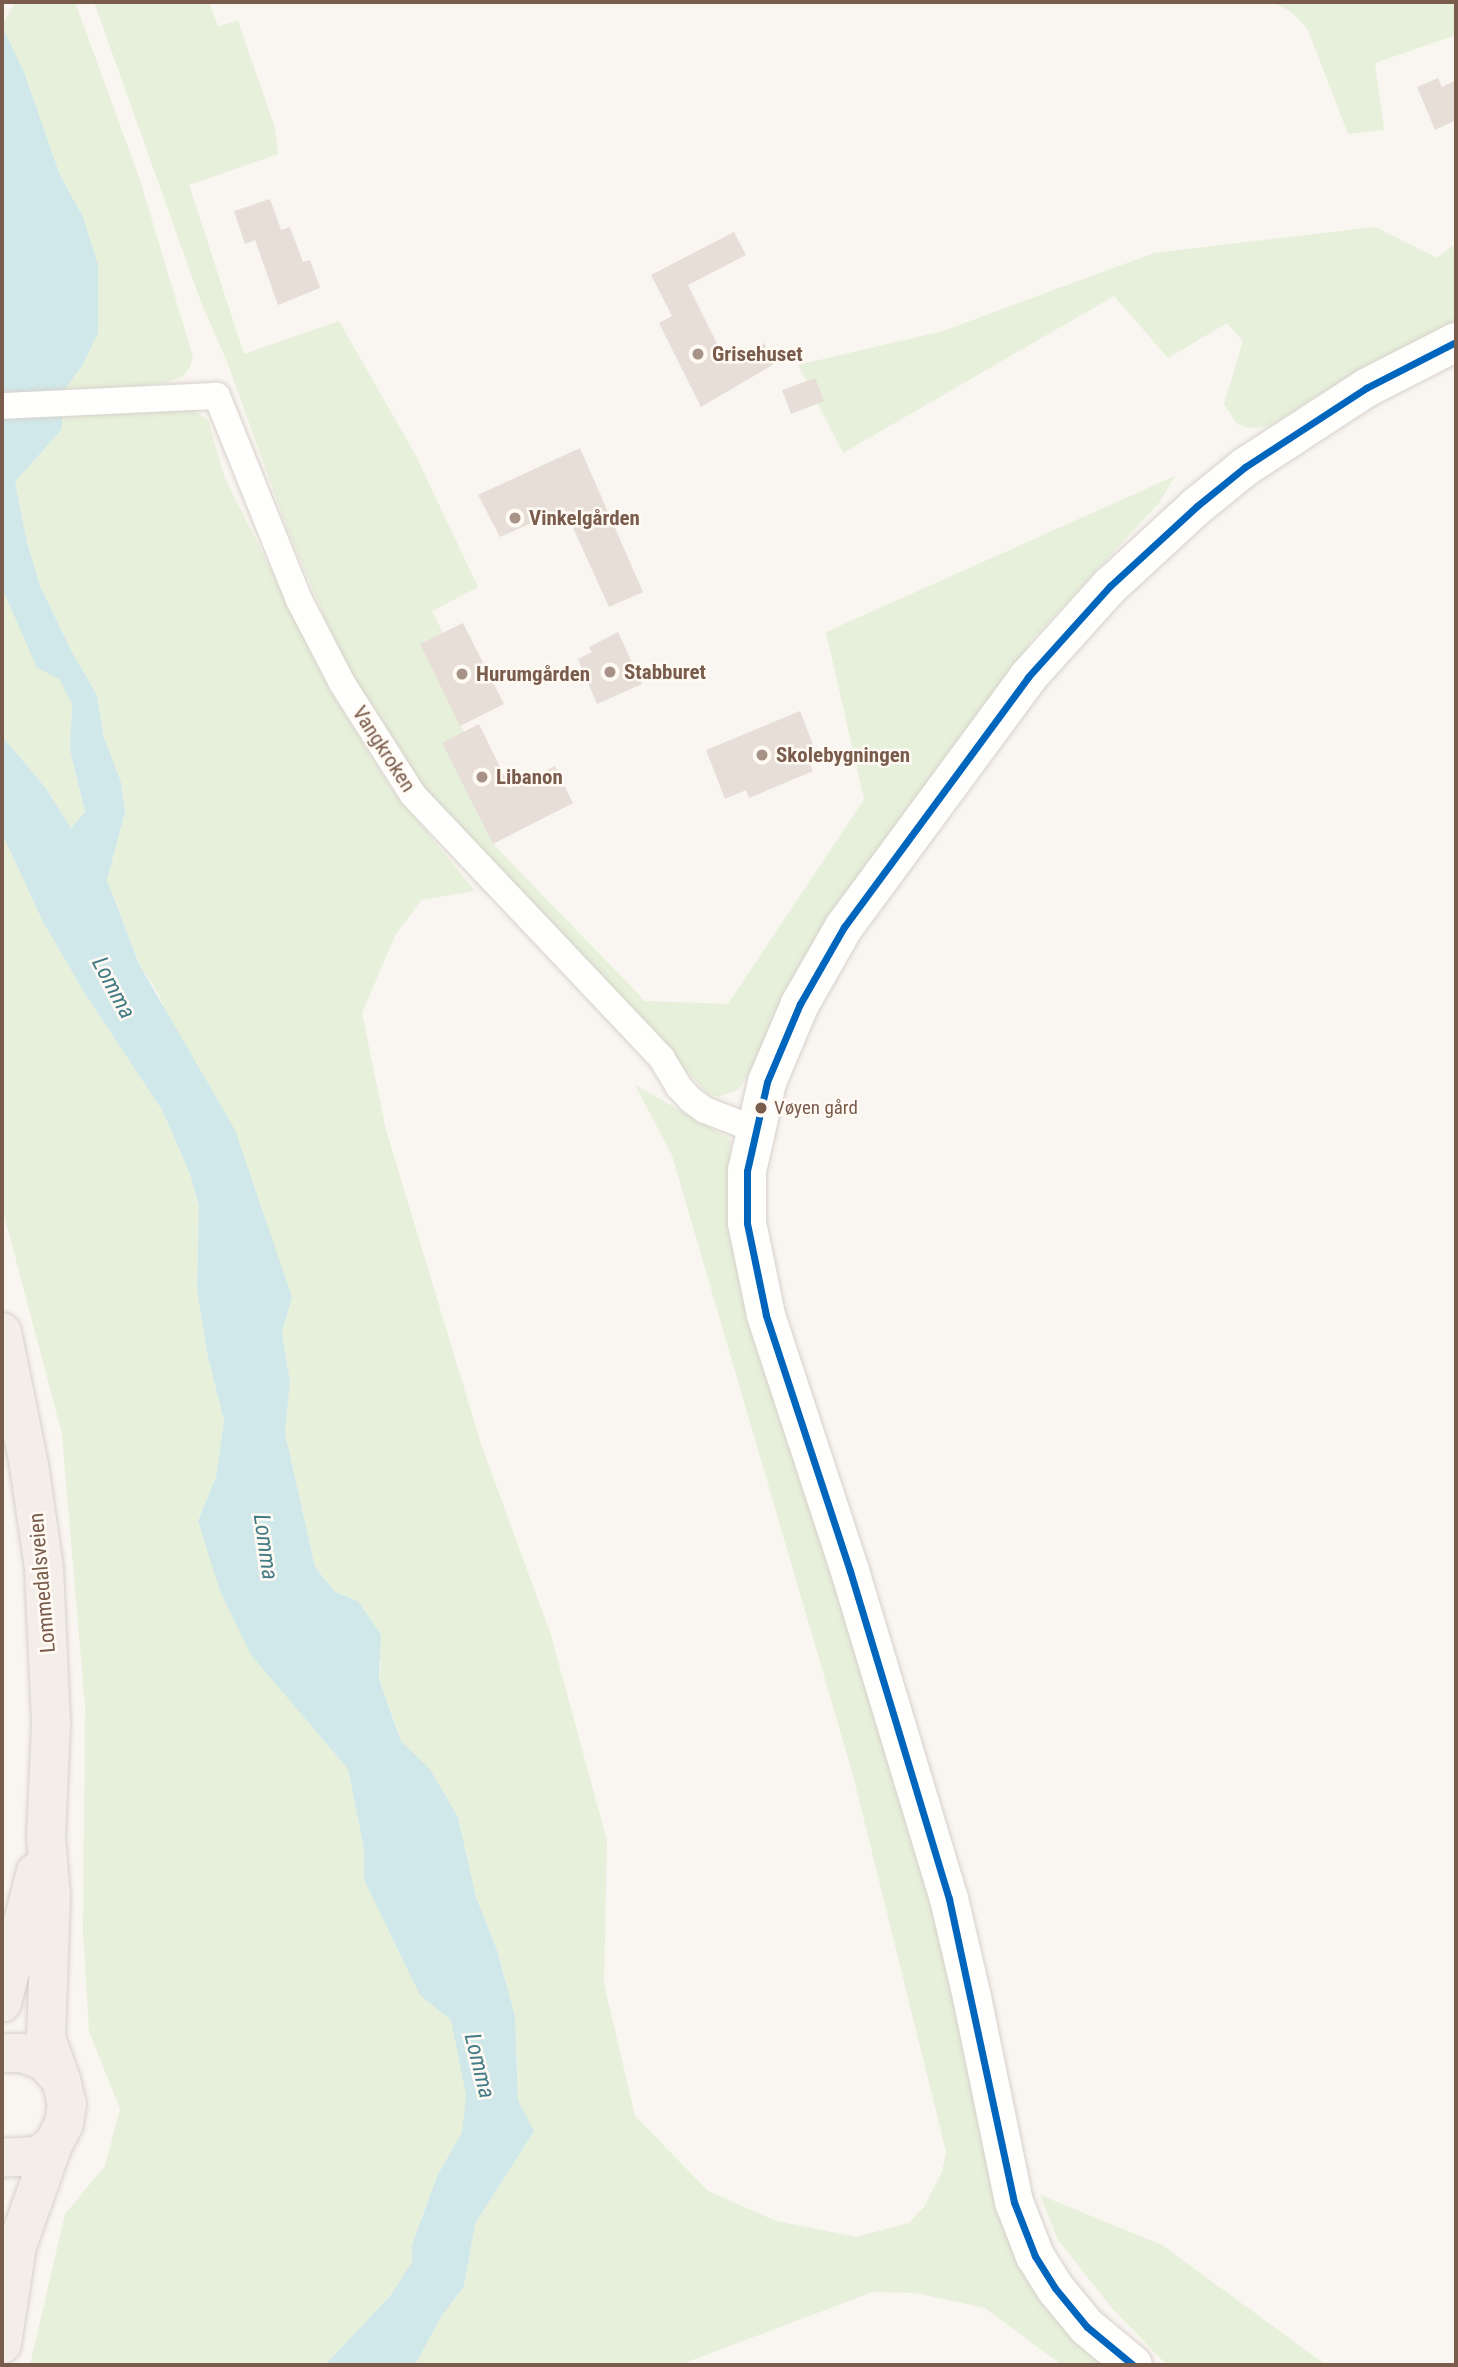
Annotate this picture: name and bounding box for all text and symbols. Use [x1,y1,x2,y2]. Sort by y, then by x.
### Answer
place label: Grisehuset [712,341,803,367]
marker: Grisehuset [690,346,706,362]
place label: Vinkelgården [529,505,640,531]
marker: Vinkelgården [507,510,523,526]
place label: Stabburet [624,659,706,685]
place label: Hurumgården [476,661,590,687]
marker: Stabburet [602,664,618,680]
marker: Hurumgården [454,666,470,682]
street label: Vangkroken [347,701,421,797]
place label: Skolebygningen [776,742,910,768]
marker: Skolebygningen [754,747,770,763]
place label: Libanon [496,764,563,790]
marker: Libanon [474,769,490,785]
water label: Lomma [85,952,141,1024]
place label: Vøyen gård [774,1097,858,1119]
marker: Vøyen gård [754,1101,768,1115]
street label: Lommedalsveien [23,1512,61,1654]
water label: Lomma [247,1512,283,1582]
water label: Lomma [458,2031,500,2101]

